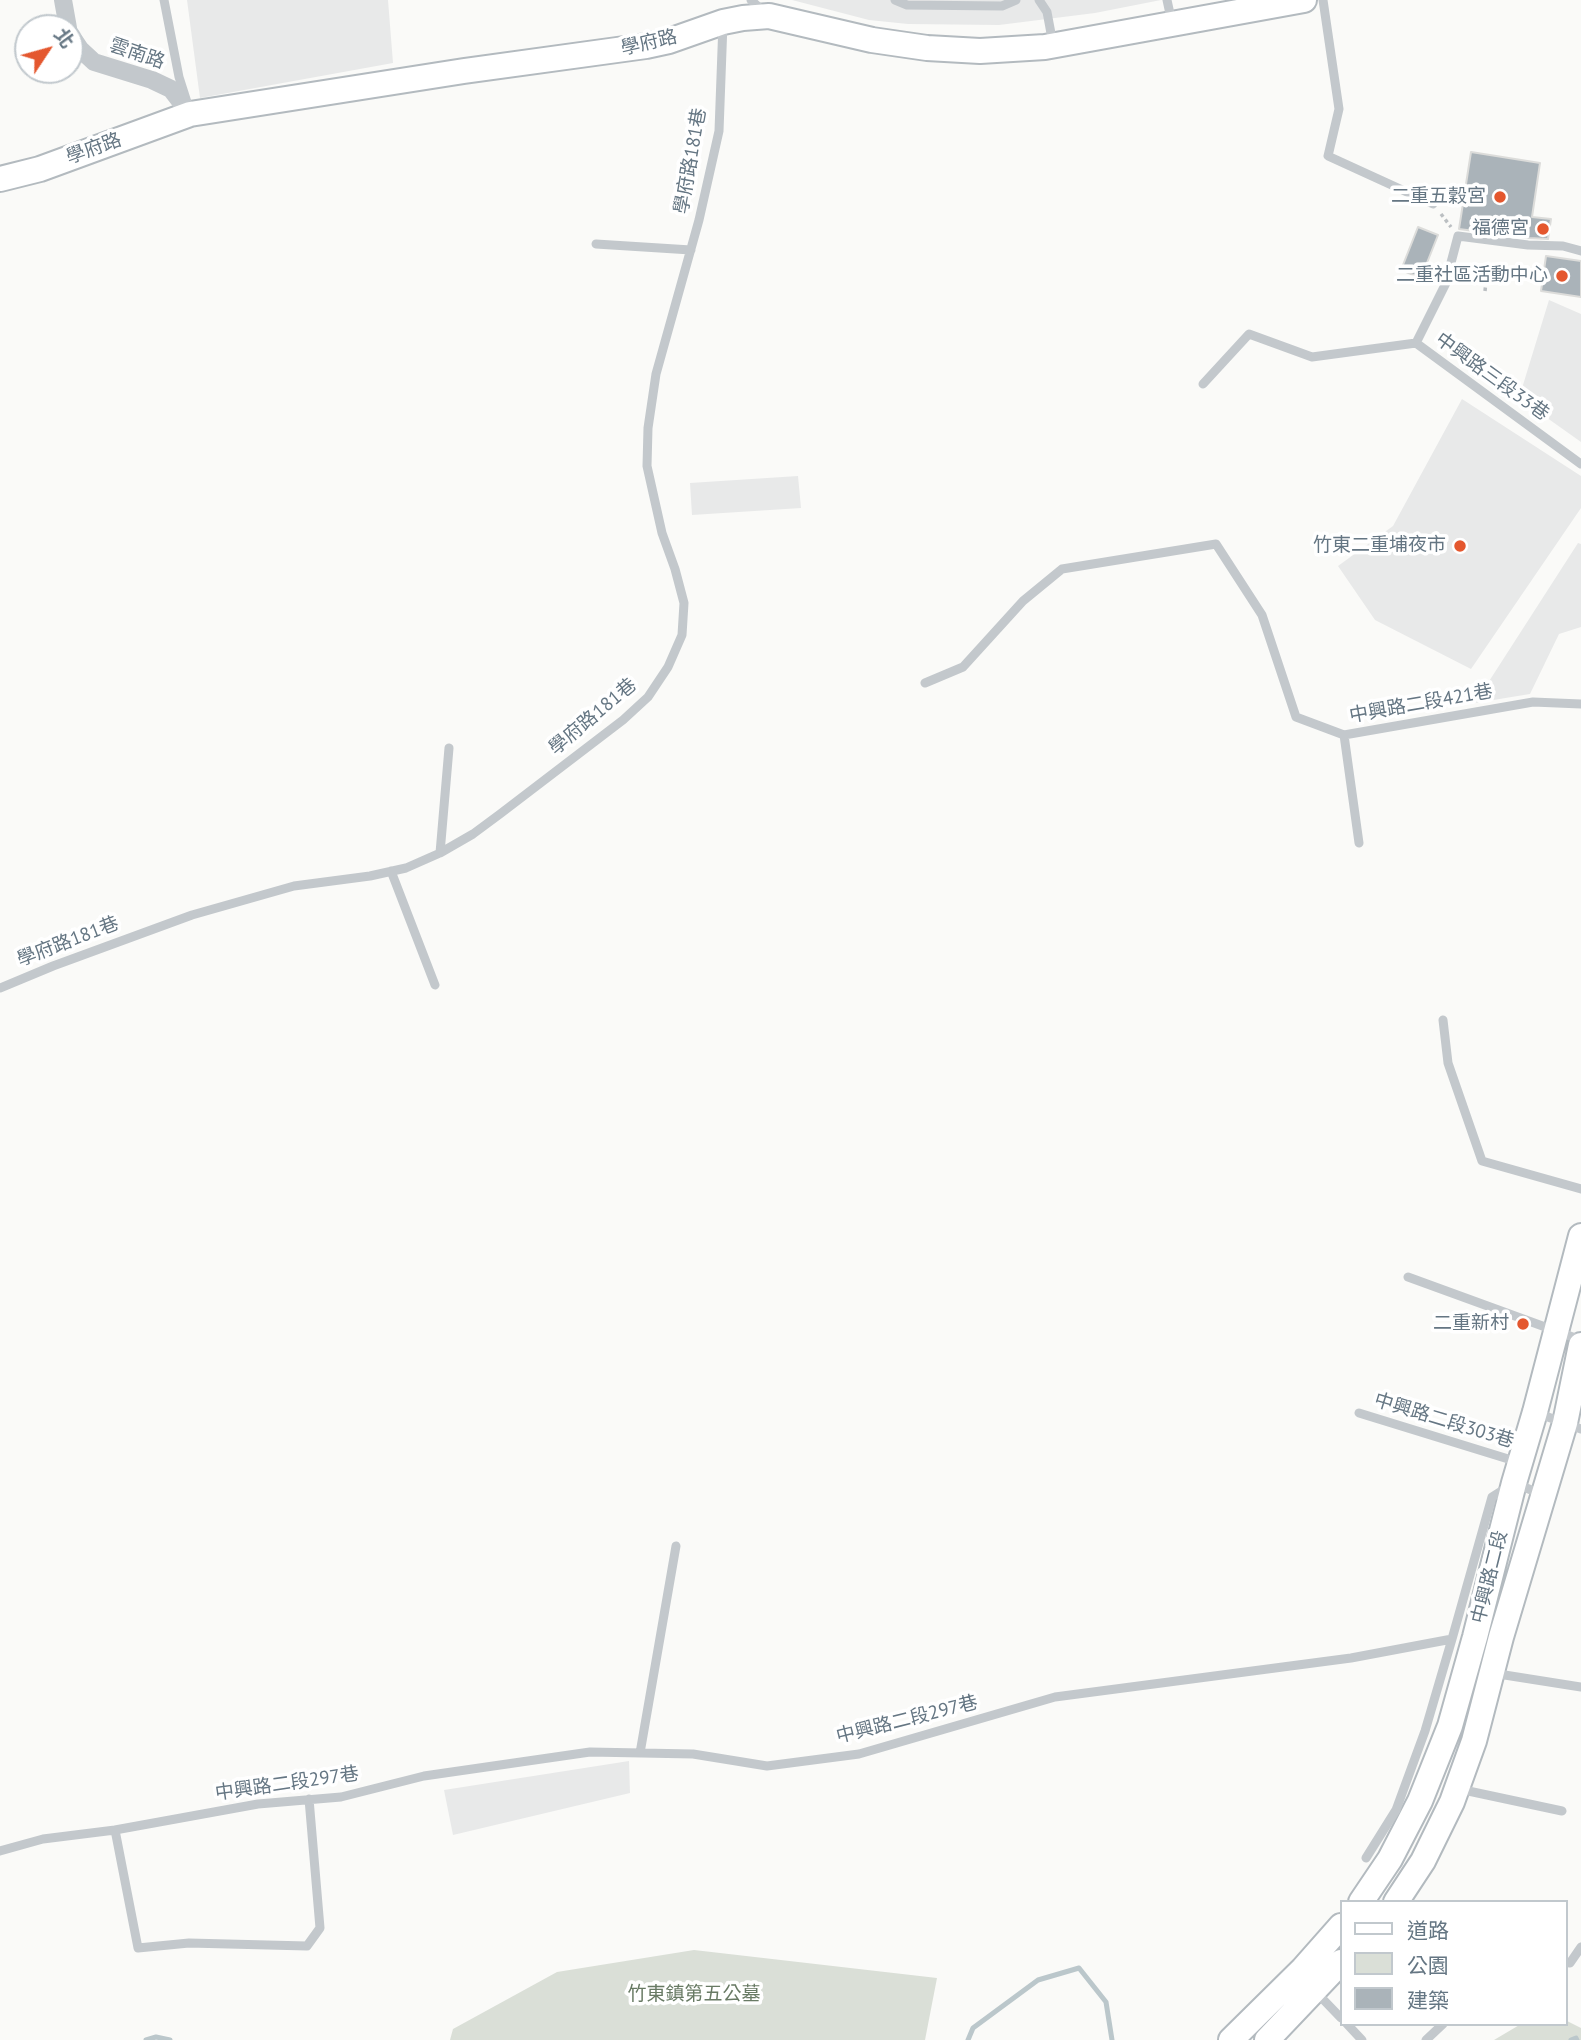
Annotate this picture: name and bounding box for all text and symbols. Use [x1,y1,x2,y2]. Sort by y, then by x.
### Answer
north arrow [14,14,84,84]
text: 北 [49,23,80,53]
street label: 學府路 [619,25,679,61]
street label: 雲南路 [106,34,168,74]
street label: 學府路181巷 [670,106,712,216]
street label: 學府路 [63,129,125,169]
place label: 二重五穀宮 [1391,186,1486,208]
marker: 二重五穀宮 [1492,189,1508,205]
place label: 福德宮 [1472,218,1529,240]
marker: 福德宮 [1535,221,1551,237]
place label: 二重社區活動中心 [1396,265,1548,287]
marker: 二重社區活動中心 [1554,268,1570,284]
street label: 中興路三段33巷 [1431,328,1553,426]
place label: 竹東二重埔夜市 [1313,535,1446,557]
marker: 竹東二重埔夜市 [1452,538,1468,554]
street label: 學府路181巷 [545,674,641,760]
street label: 中興路二段421巷 [1348,680,1494,728]
street label: 學府路181巷 [14,912,122,972]
place label: 二重新村 [1433,1313,1509,1335]
marker: 二重新村 [1515,1316,1531,1332]
street label: 中興路二段303巷 [1371,1389,1517,1453]
street label: 中興路二段 [1467,1528,1513,1626]
street label: 中興路二段297巷 [834,1691,980,1749]
street label: 中興路二段297巷 [214,1763,360,1805]
legend [1340,1900,1567,2026]
text: 道路 [1407,1917,1449,1944]
text: 公園 [1407,1952,1449,1979]
park label: 竹東鎮第五公墓 [628,1984,760,2006]
text: 建築 [1407,1987,1449,2014]

